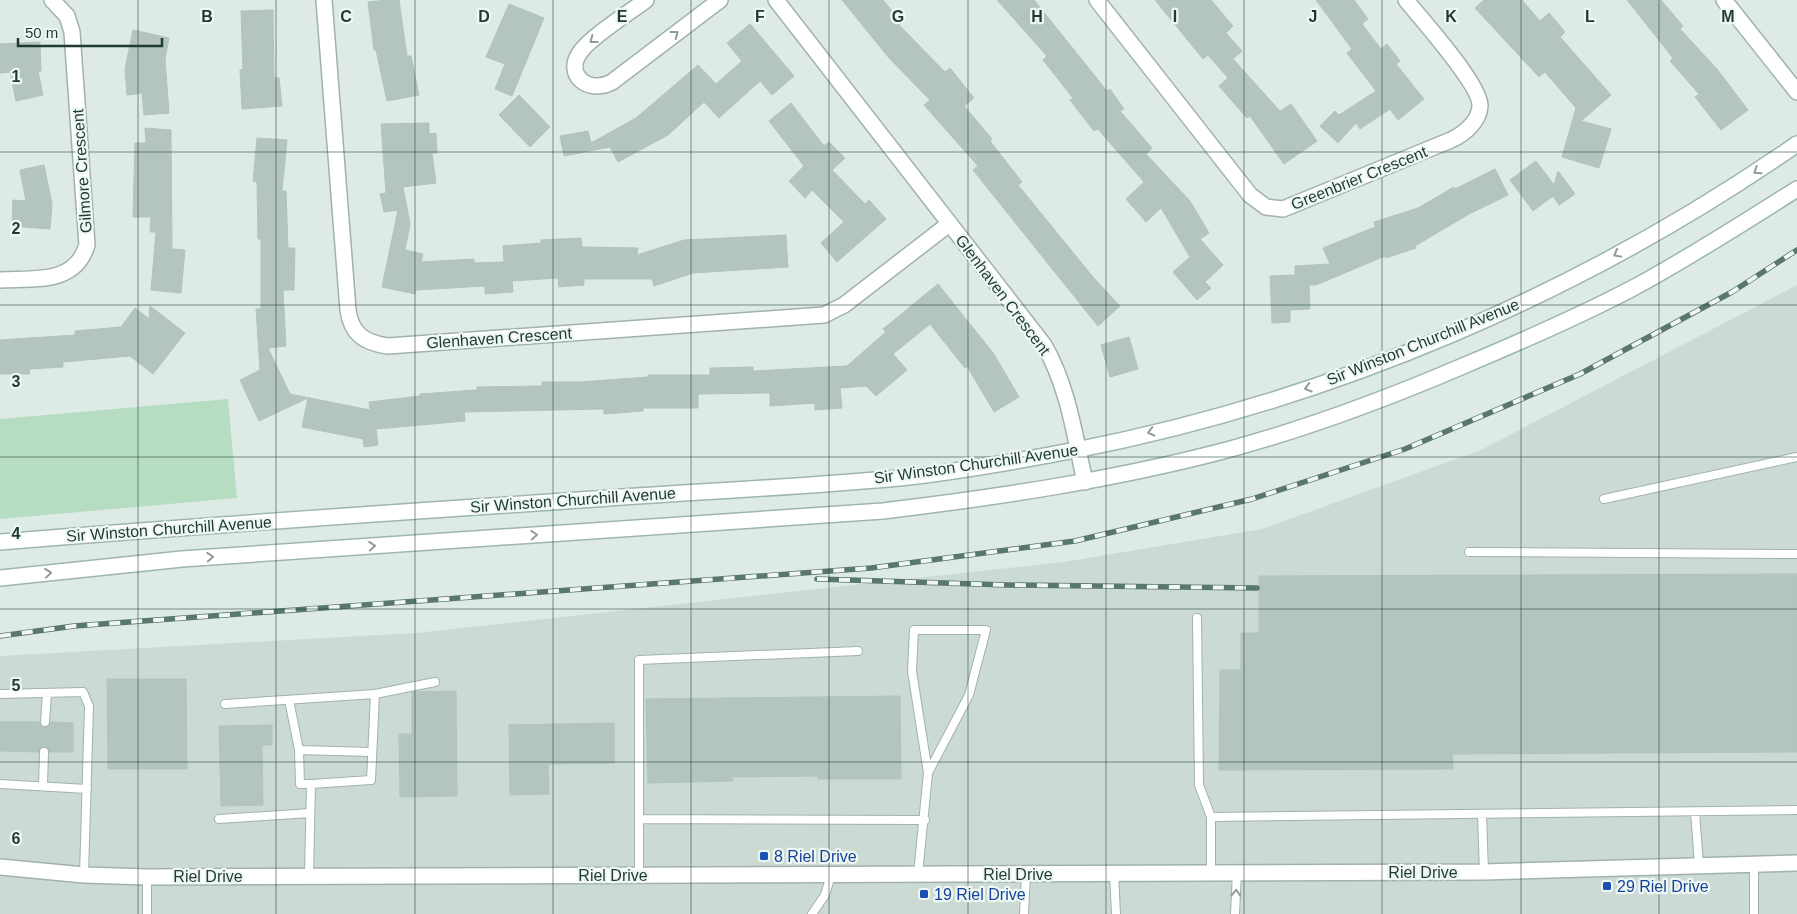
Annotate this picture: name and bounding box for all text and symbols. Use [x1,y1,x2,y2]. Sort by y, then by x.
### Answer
text: B [201,8,213,25]
text: C [340,8,352,25]
text: D [478,8,490,25]
text: E [617,8,628,25]
text: F [755,8,765,25]
text: G [892,8,904,25]
text: H [1031,8,1043,25]
text: I [1173,8,1177,25]
text: J [1309,8,1317,25]
text: K [1445,8,1457,25]
text: L [1585,8,1595,25]
text: M [1721,8,1735,25]
scale bar [18,15,161,47]
text: 50 m [25,24,58,41]
one-way arrow [669,31,679,40]
one-way arrow [590,35,599,43]
text: 1 [12,68,21,85]
street label: Gilmore Crescent [69,108,95,234]
street label: Greenbrier Crescent [1289,143,1430,213]
one-way arrow [1753,165,1762,175]
text: 2 [12,220,21,237]
street label: Glenhaven Crescent [952,232,1054,359]
one-way arrow [1613,248,1622,258]
street label: Sir Winston Churchill Avenue [1324,295,1522,388]
street label: Glenhaven Crescent [426,324,573,352]
text: 3 [12,373,21,390]
one-way arrow [1304,383,1312,393]
one-way arrow [1147,426,1156,437]
street label: Sir Winston Churchill Avenue [873,441,1079,487]
street label: Sir Winston Churchill Avenue [470,484,676,516]
street label: Sir Winston Churchill Avenue [66,513,272,545]
text: 4 [12,525,21,542]
one-way arrow [531,530,539,541]
one-way arrow [369,541,377,552]
one-way arrow [206,552,214,563]
one-way arrow [45,568,53,579]
text: 5 [12,677,21,694]
text: 6 [12,830,21,847]
place label: 8 Riel Drive [774,848,857,865]
marker: 8 Riel Drive [758,850,770,862]
street label: Riel Drive [1388,864,1458,881]
street label: Riel Drive [983,866,1053,883]
street label: Riel Drive [578,867,648,884]
street label: Riel Drive [173,868,243,885]
place label: 29 Riel Drive [1617,878,1709,895]
marker: 29 Riel Drive [1601,880,1613,892]
place label: 19 Riel Drive [934,886,1026,903]
marker: 19 Riel Drive [918,888,930,900]
one-way arrow [1231,889,1241,896]

